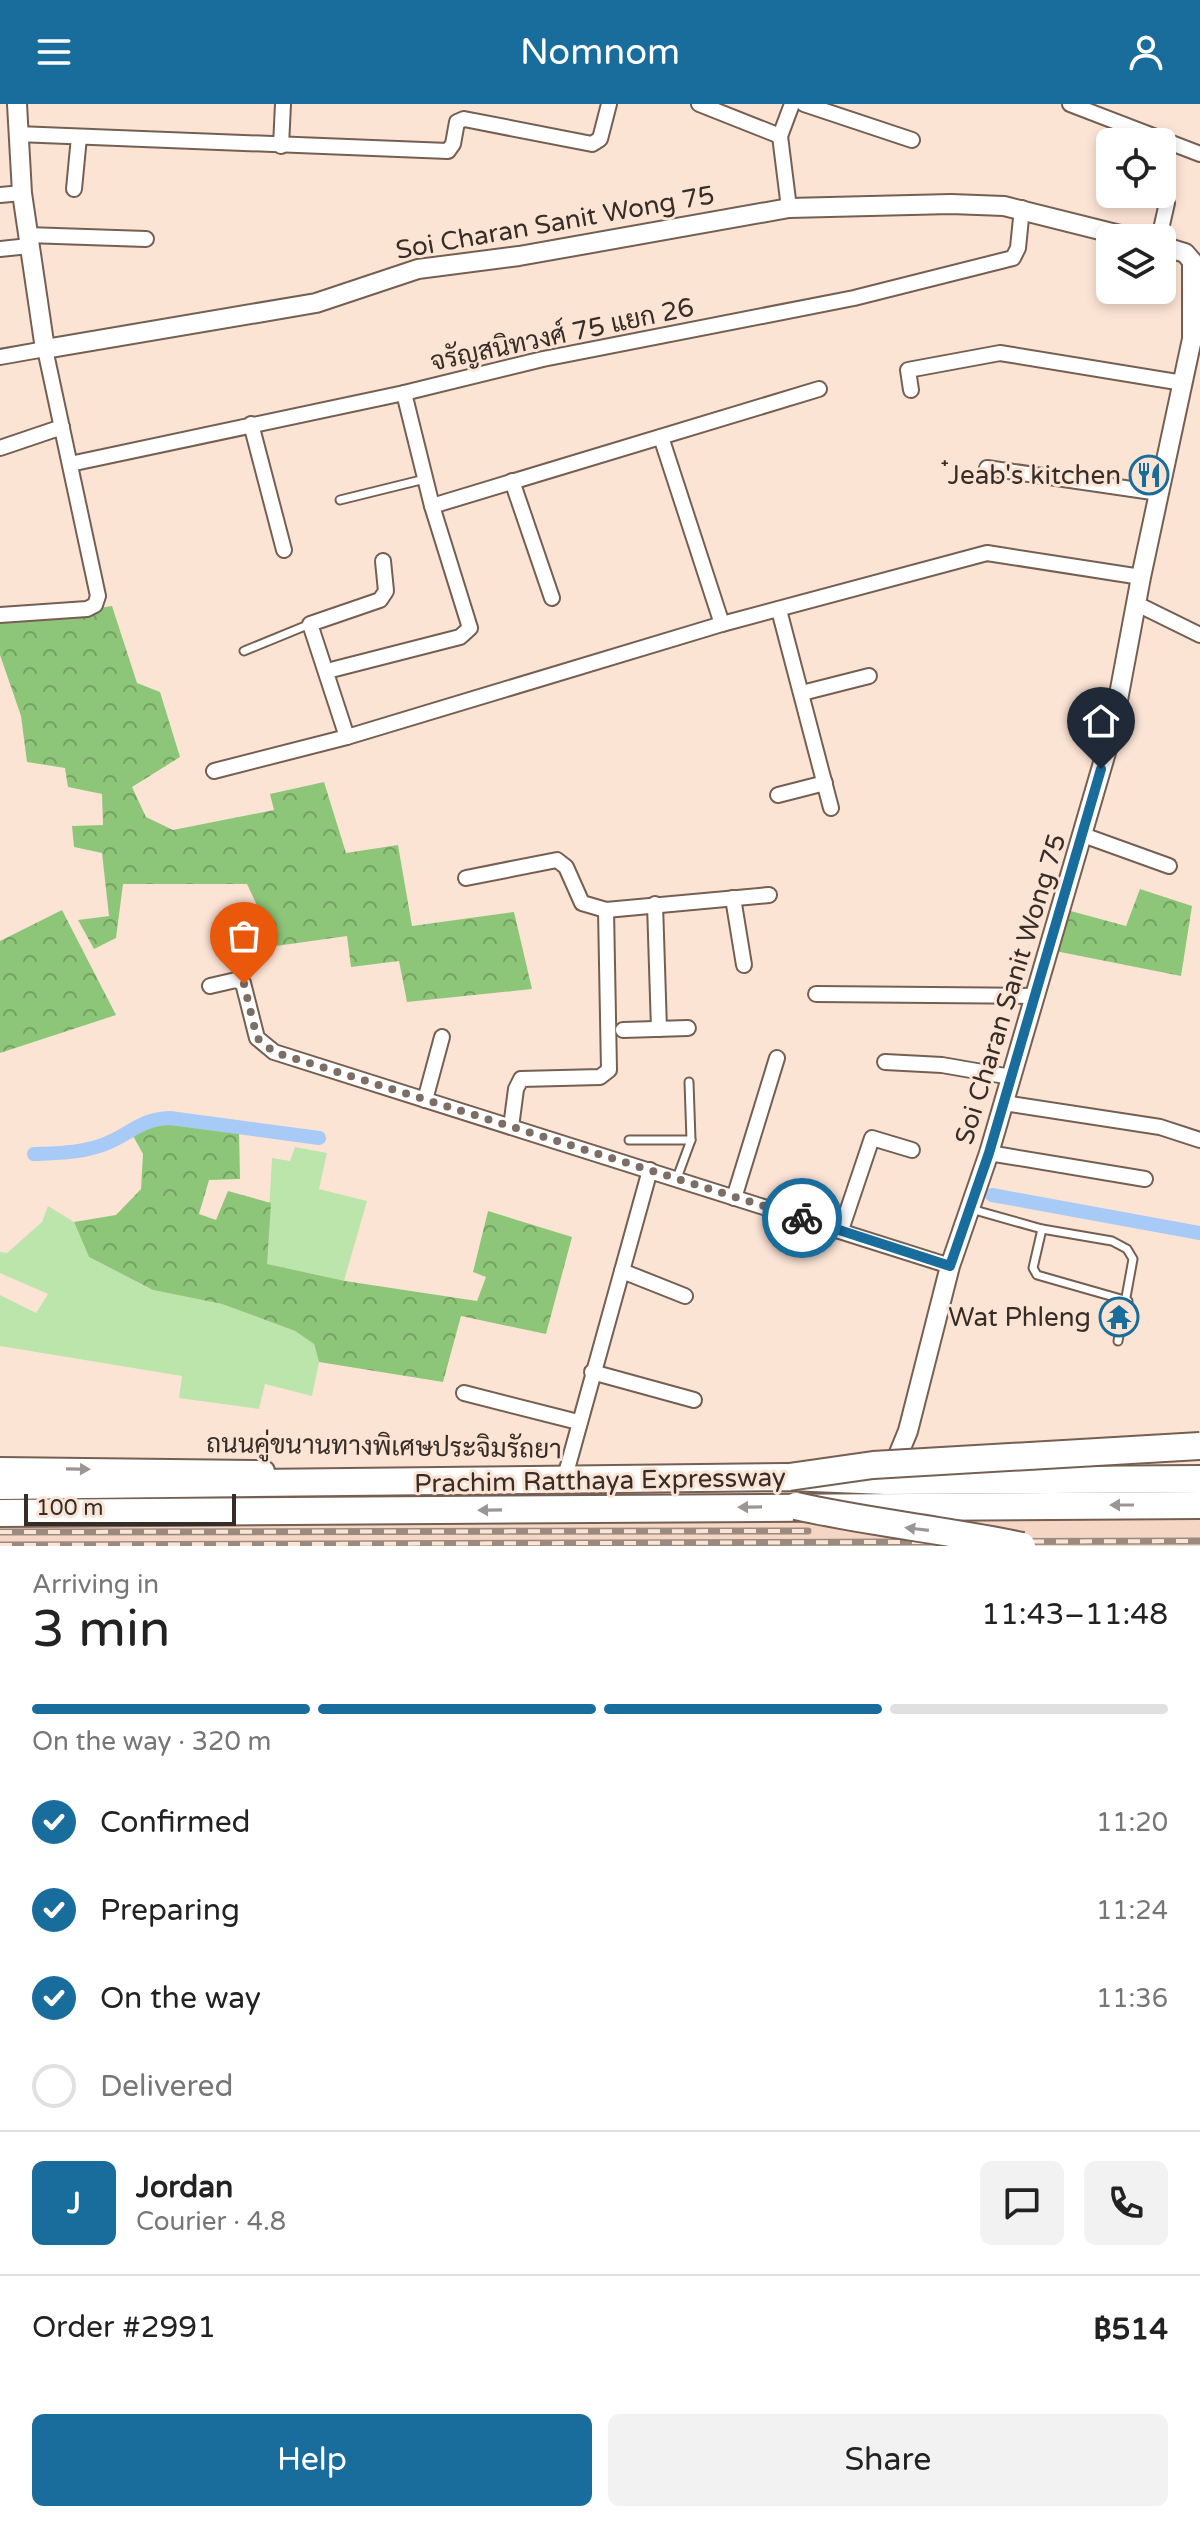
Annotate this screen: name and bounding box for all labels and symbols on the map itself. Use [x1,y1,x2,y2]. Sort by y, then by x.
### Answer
street label: Soi Charan Sanit Wong 75 [393,179,717,266]
street label: จรัญสนิทวงศ์ 75 แยก 26 [427,289,697,378]
restaurant icon: ๋Jeab's kitchen [1128,454,1170,496]
place label: ๋Jeab's kitchen [941,460,1121,491]
pin [1067,687,1135,769]
street label: Soi Charan Sanit Wong 75 [948,830,1073,1148]
pin [210,902,278,984]
courier [762,1178,842,1258]
temple icon: Wat Phleng [1098,1296,1140,1338]
place label: Wat Phleng [948,1302,1091,1333]
street label: ถนนคู่ขนานทางพิเศษประจิมรัถยา [206,1427,562,1467]
street label: Prachim Ratthaya Expressway [414,1462,786,1499]
one-way arrow [66,1463,91,1475]
scale bar [24,1490,236,1526]
one-way arrow [1109,1499,1134,1511]
one-way arrow [737,1501,762,1513]
one-way arrow [477,1504,502,1516]
one-way arrow [904,1522,929,1535]

